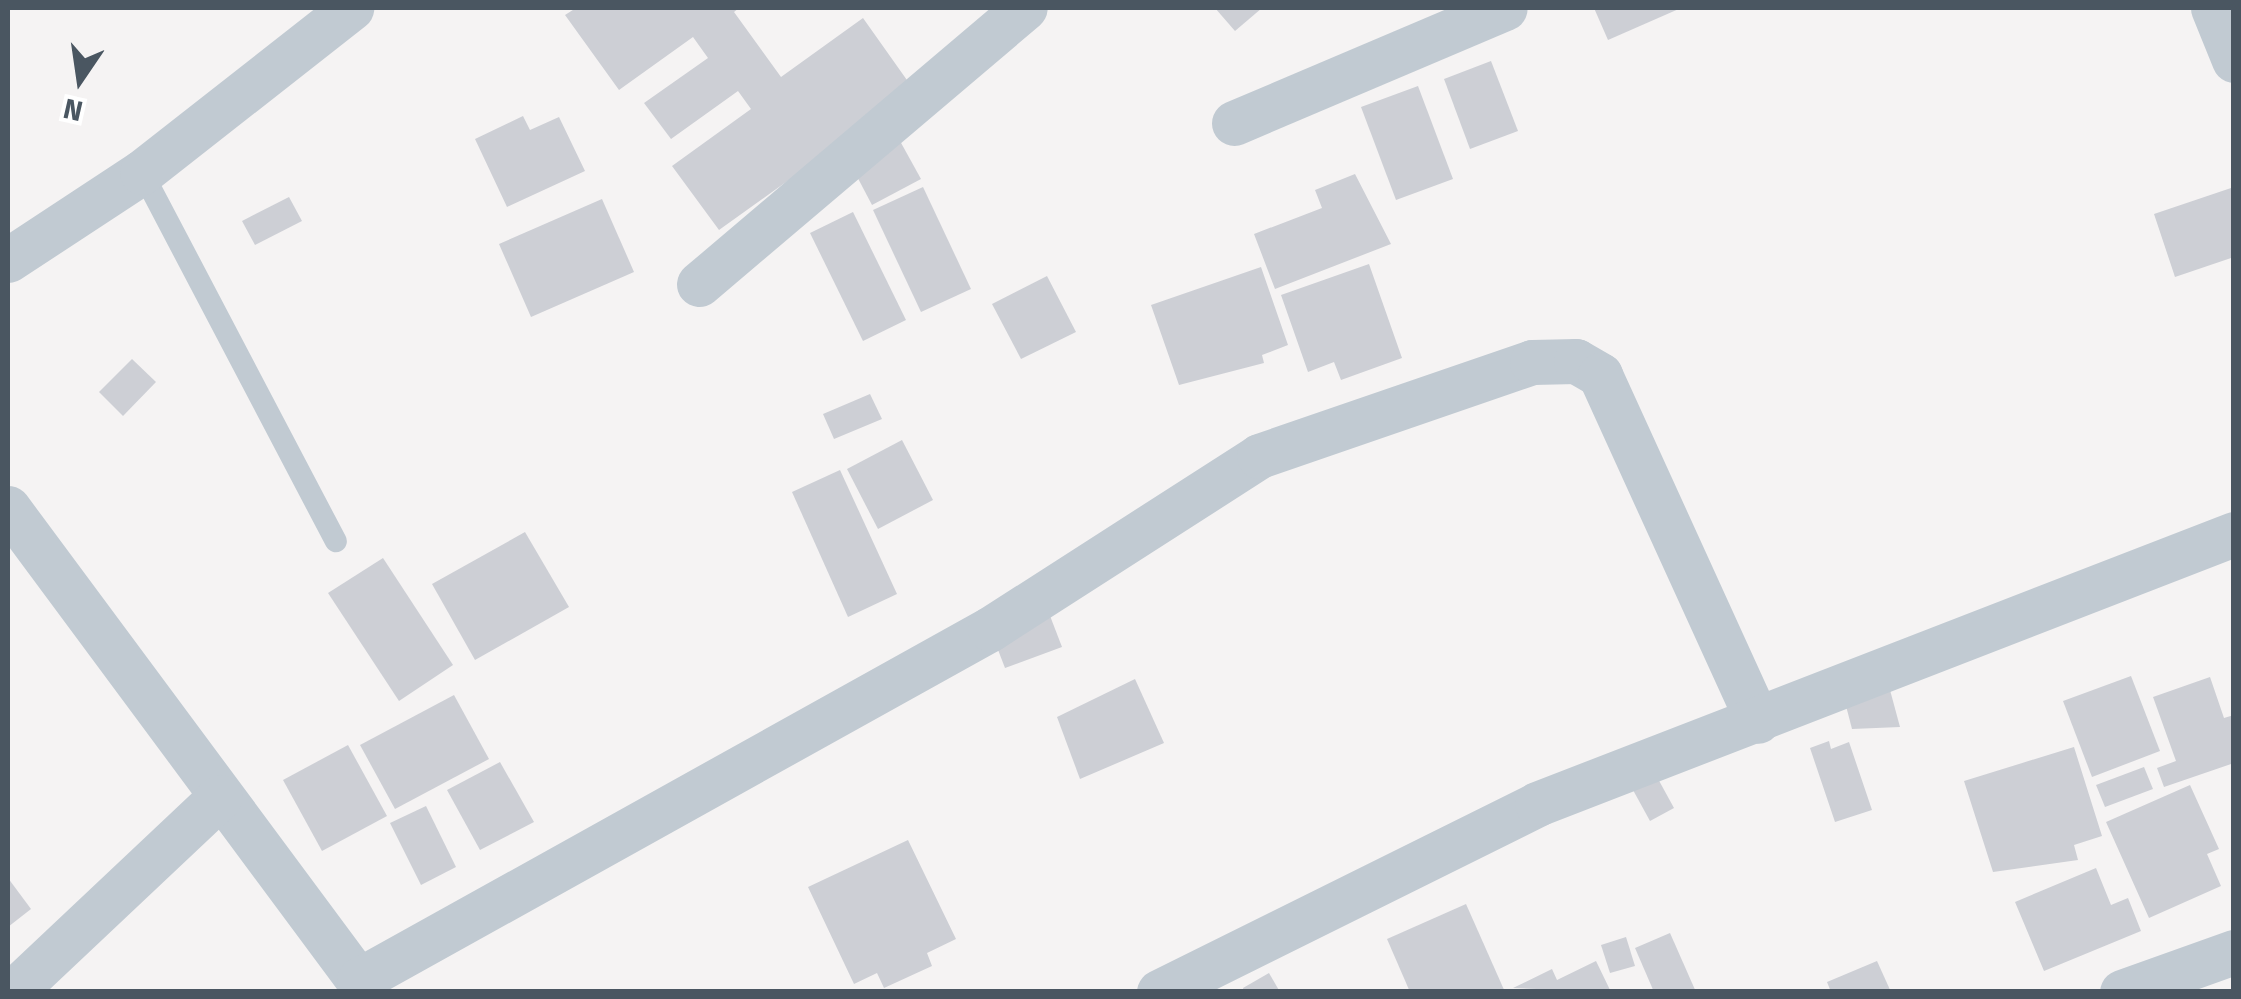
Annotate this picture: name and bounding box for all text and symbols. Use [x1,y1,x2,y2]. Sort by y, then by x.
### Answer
north arrow [30,30,130,130]
text: N [60,92,86,128]

